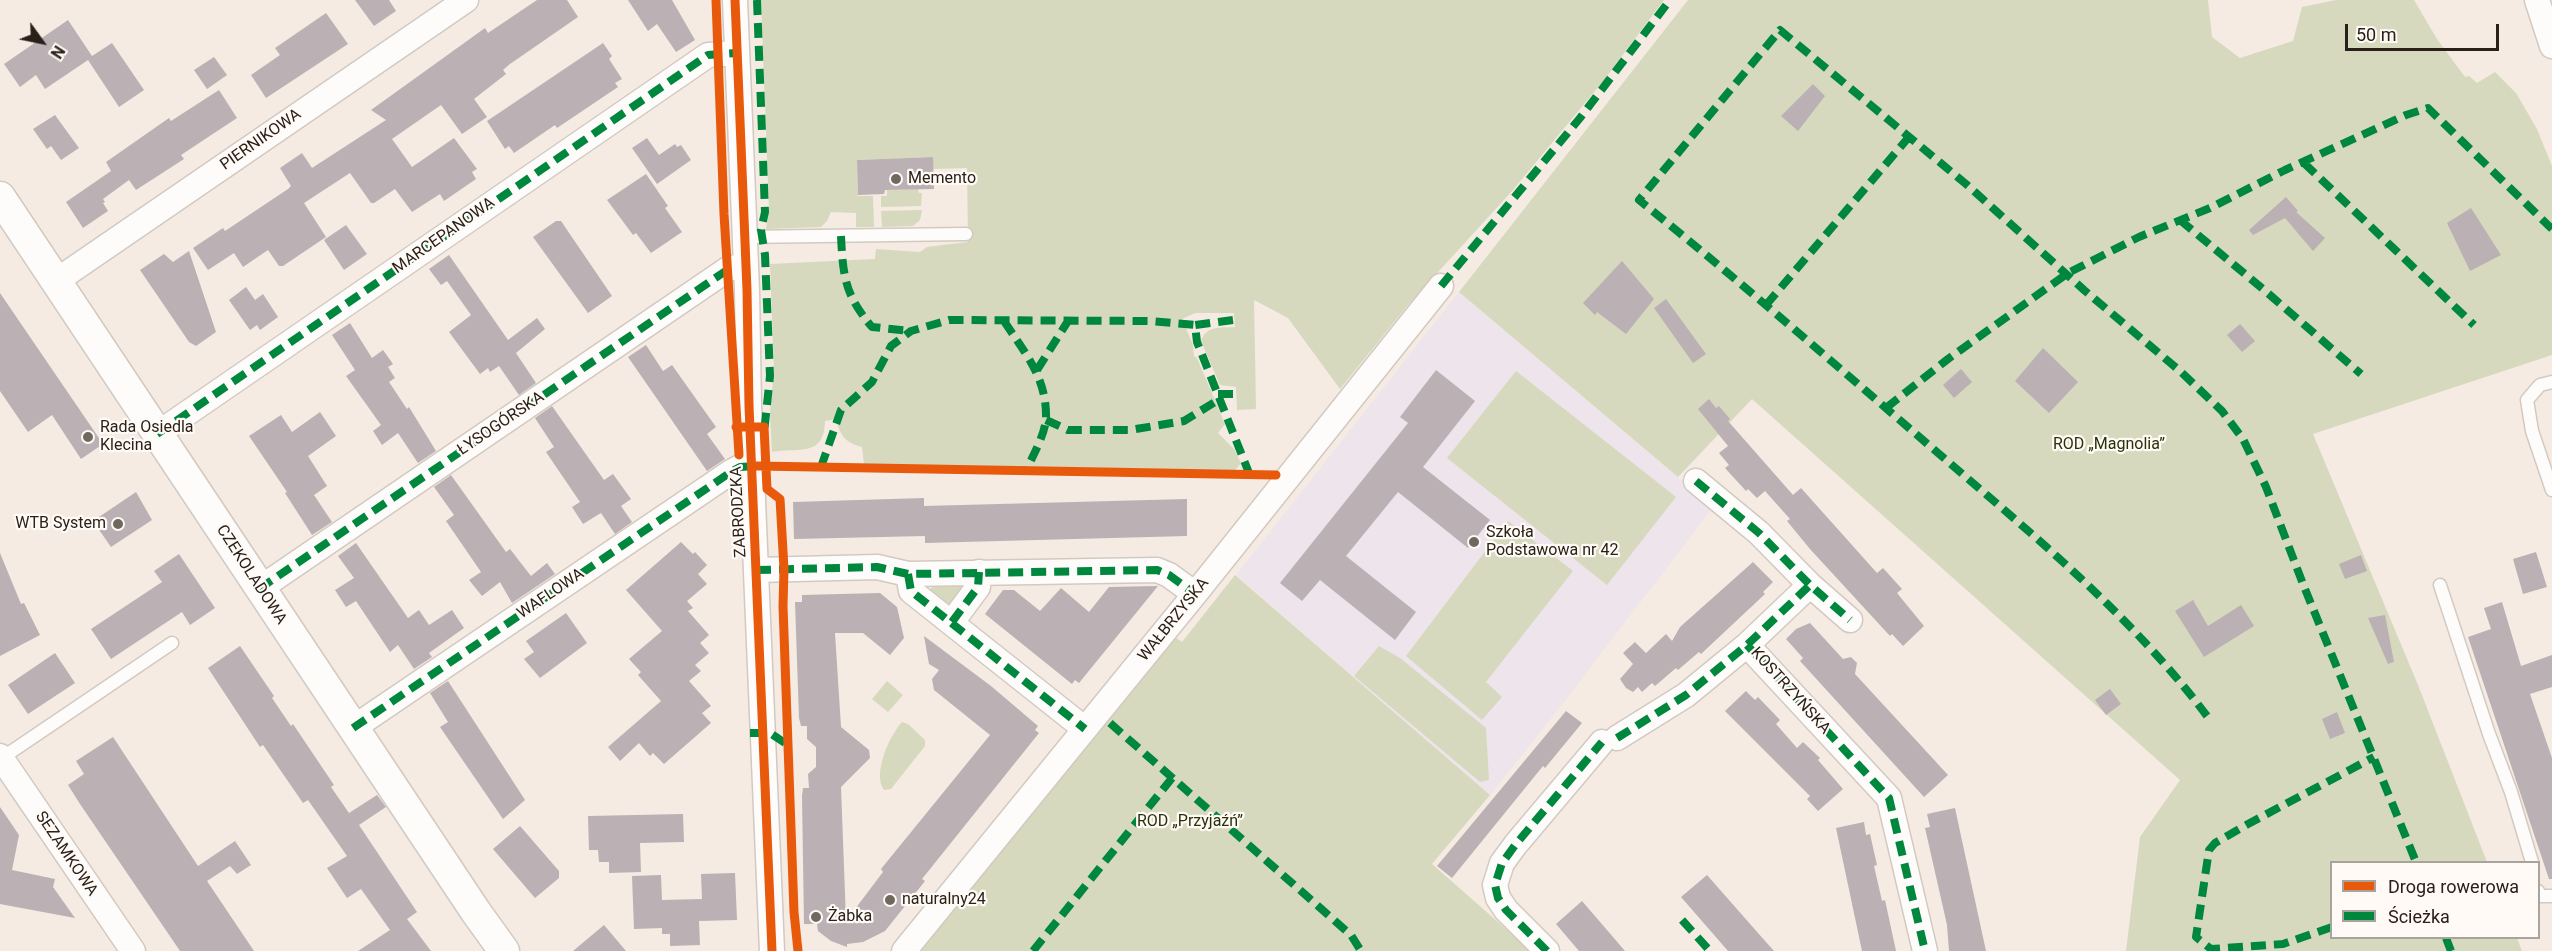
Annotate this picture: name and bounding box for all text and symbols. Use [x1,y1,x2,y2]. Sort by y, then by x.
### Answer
north arrow [12,12,72,72]
scale bar [2348,12,2502,50]
text: 50 m [2356,24,2396,45]
text: N [46,42,69,62]
street label: PIERNIKOWA [217,105,305,175]
place label: Memento [908,169,976,189]
marker: Memento [889,172,903,186]
street label: MARCEPANOWA [389,194,499,278]
street label: ŁYSOGÓRSKA [454,388,548,460]
place label: Rada Osiedla Klecina [100,418,194,456]
marker: Rada Osiedla Klecina [81,430,95,444]
park label: ROD „Magnolia” [2053,435,2165,455]
street label: ZABRODZKA [727,466,751,558]
place label: WTB System [15,514,106,534]
marker: WTB System [111,517,125,531]
street label: CZEKOLADOWA [212,522,290,628]
place label: Szkoła Podstawowa nr 42 [1486,523,1618,561]
marker: Szkoła Podstawowa nr 42 [1467,535,1481,549]
street label: WAFLOWA [514,565,588,623]
street label: WAŁBRZYSKA [1135,574,1213,666]
street label: KOSTRZYŃSKA [1746,644,1834,738]
street label: SEZAMKOWA [31,808,101,900]
park label: ROD „Przyjaźń” [1137,812,1243,832]
legend [2330,861,2540,939]
text: Droga rowerowa [2388,876,2519,897]
place label: naturalny24 [902,890,986,910]
marker: naturalny24 [883,893,897,907]
text: Ścieżka [2388,906,2450,927]
place label: Żabka [828,907,872,927]
marker: Żabka [809,910,823,924]

